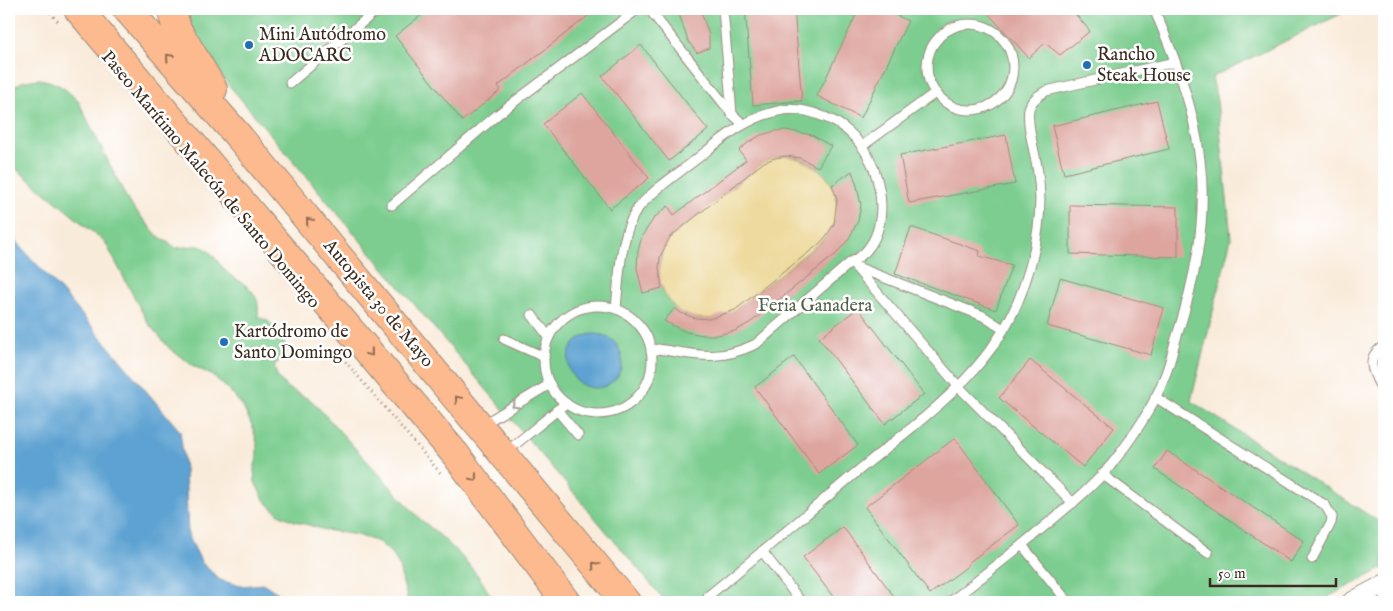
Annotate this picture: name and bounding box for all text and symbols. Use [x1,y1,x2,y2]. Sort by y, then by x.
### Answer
place label: Mini Autódromo ADOCARC [258,24,386,68]
marker: Mini Autódromo ADOCARC [243,39,255,51]
place label: Rancho Steak House [1097,44,1191,88]
street label: Paseo Marítimo Malecón de Santo Domingo [95,46,325,314]
one-way arrow [167,54,175,63]
marker: Rancho Steak House [1081,59,1093,71]
one-way arrow [305,217,314,226]
street label: Autopista 30 de Mayo [317,235,438,373]
park label: Feria Ganadera [758,295,872,318]
place label: Kartódromo de Santo Domingo [234,321,352,365]
marker: Kartódromo de Santo Domingo [218,336,230,348]
one-way arrow [364,347,373,356]
one-way arrow [454,396,463,405]
one-way arrow [512,399,521,409]
one-way arrow [468,472,476,481]
scale bar [1210,556,1337,588]
one-way arrow [592,561,601,570]
text: 50 m [1218,564,1246,583]

